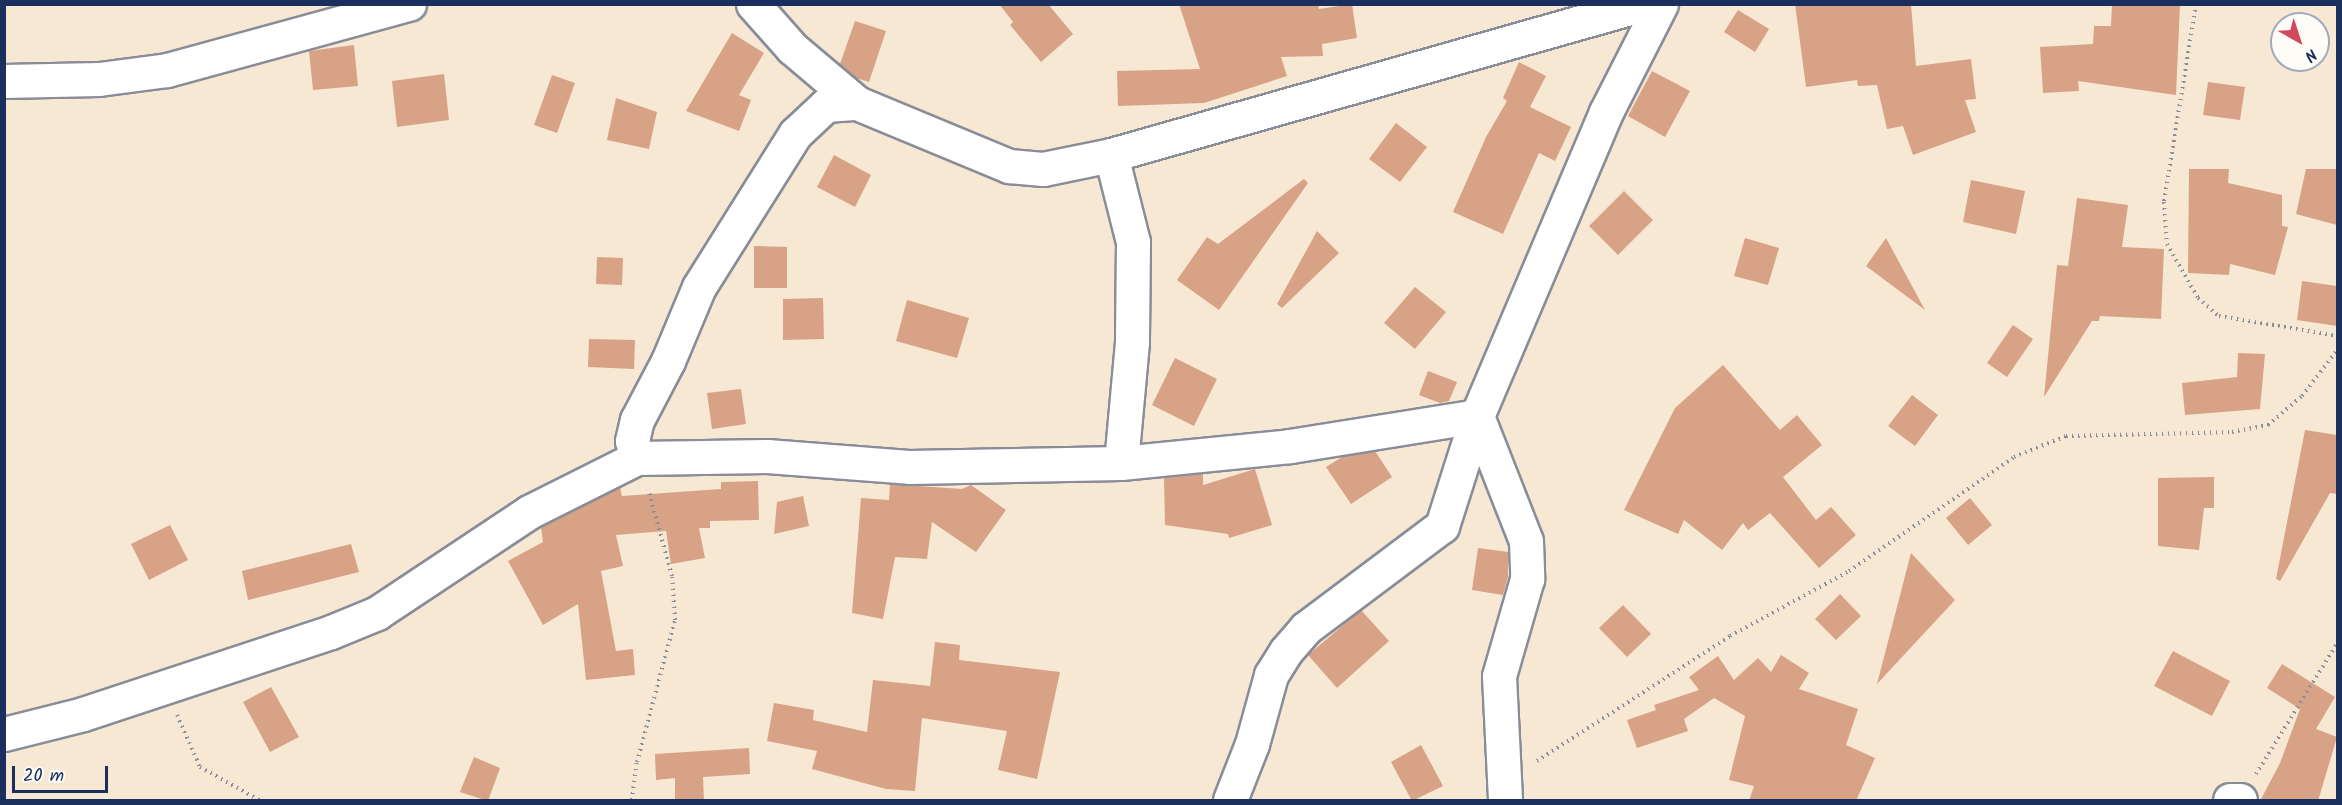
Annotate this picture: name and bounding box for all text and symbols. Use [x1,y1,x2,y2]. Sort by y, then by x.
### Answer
north arrow [2270,12,2330,72]
text: N [2299,42,2322,68]
scale bar [15,754,111,792]
text: 20 m [23,762,64,791]

